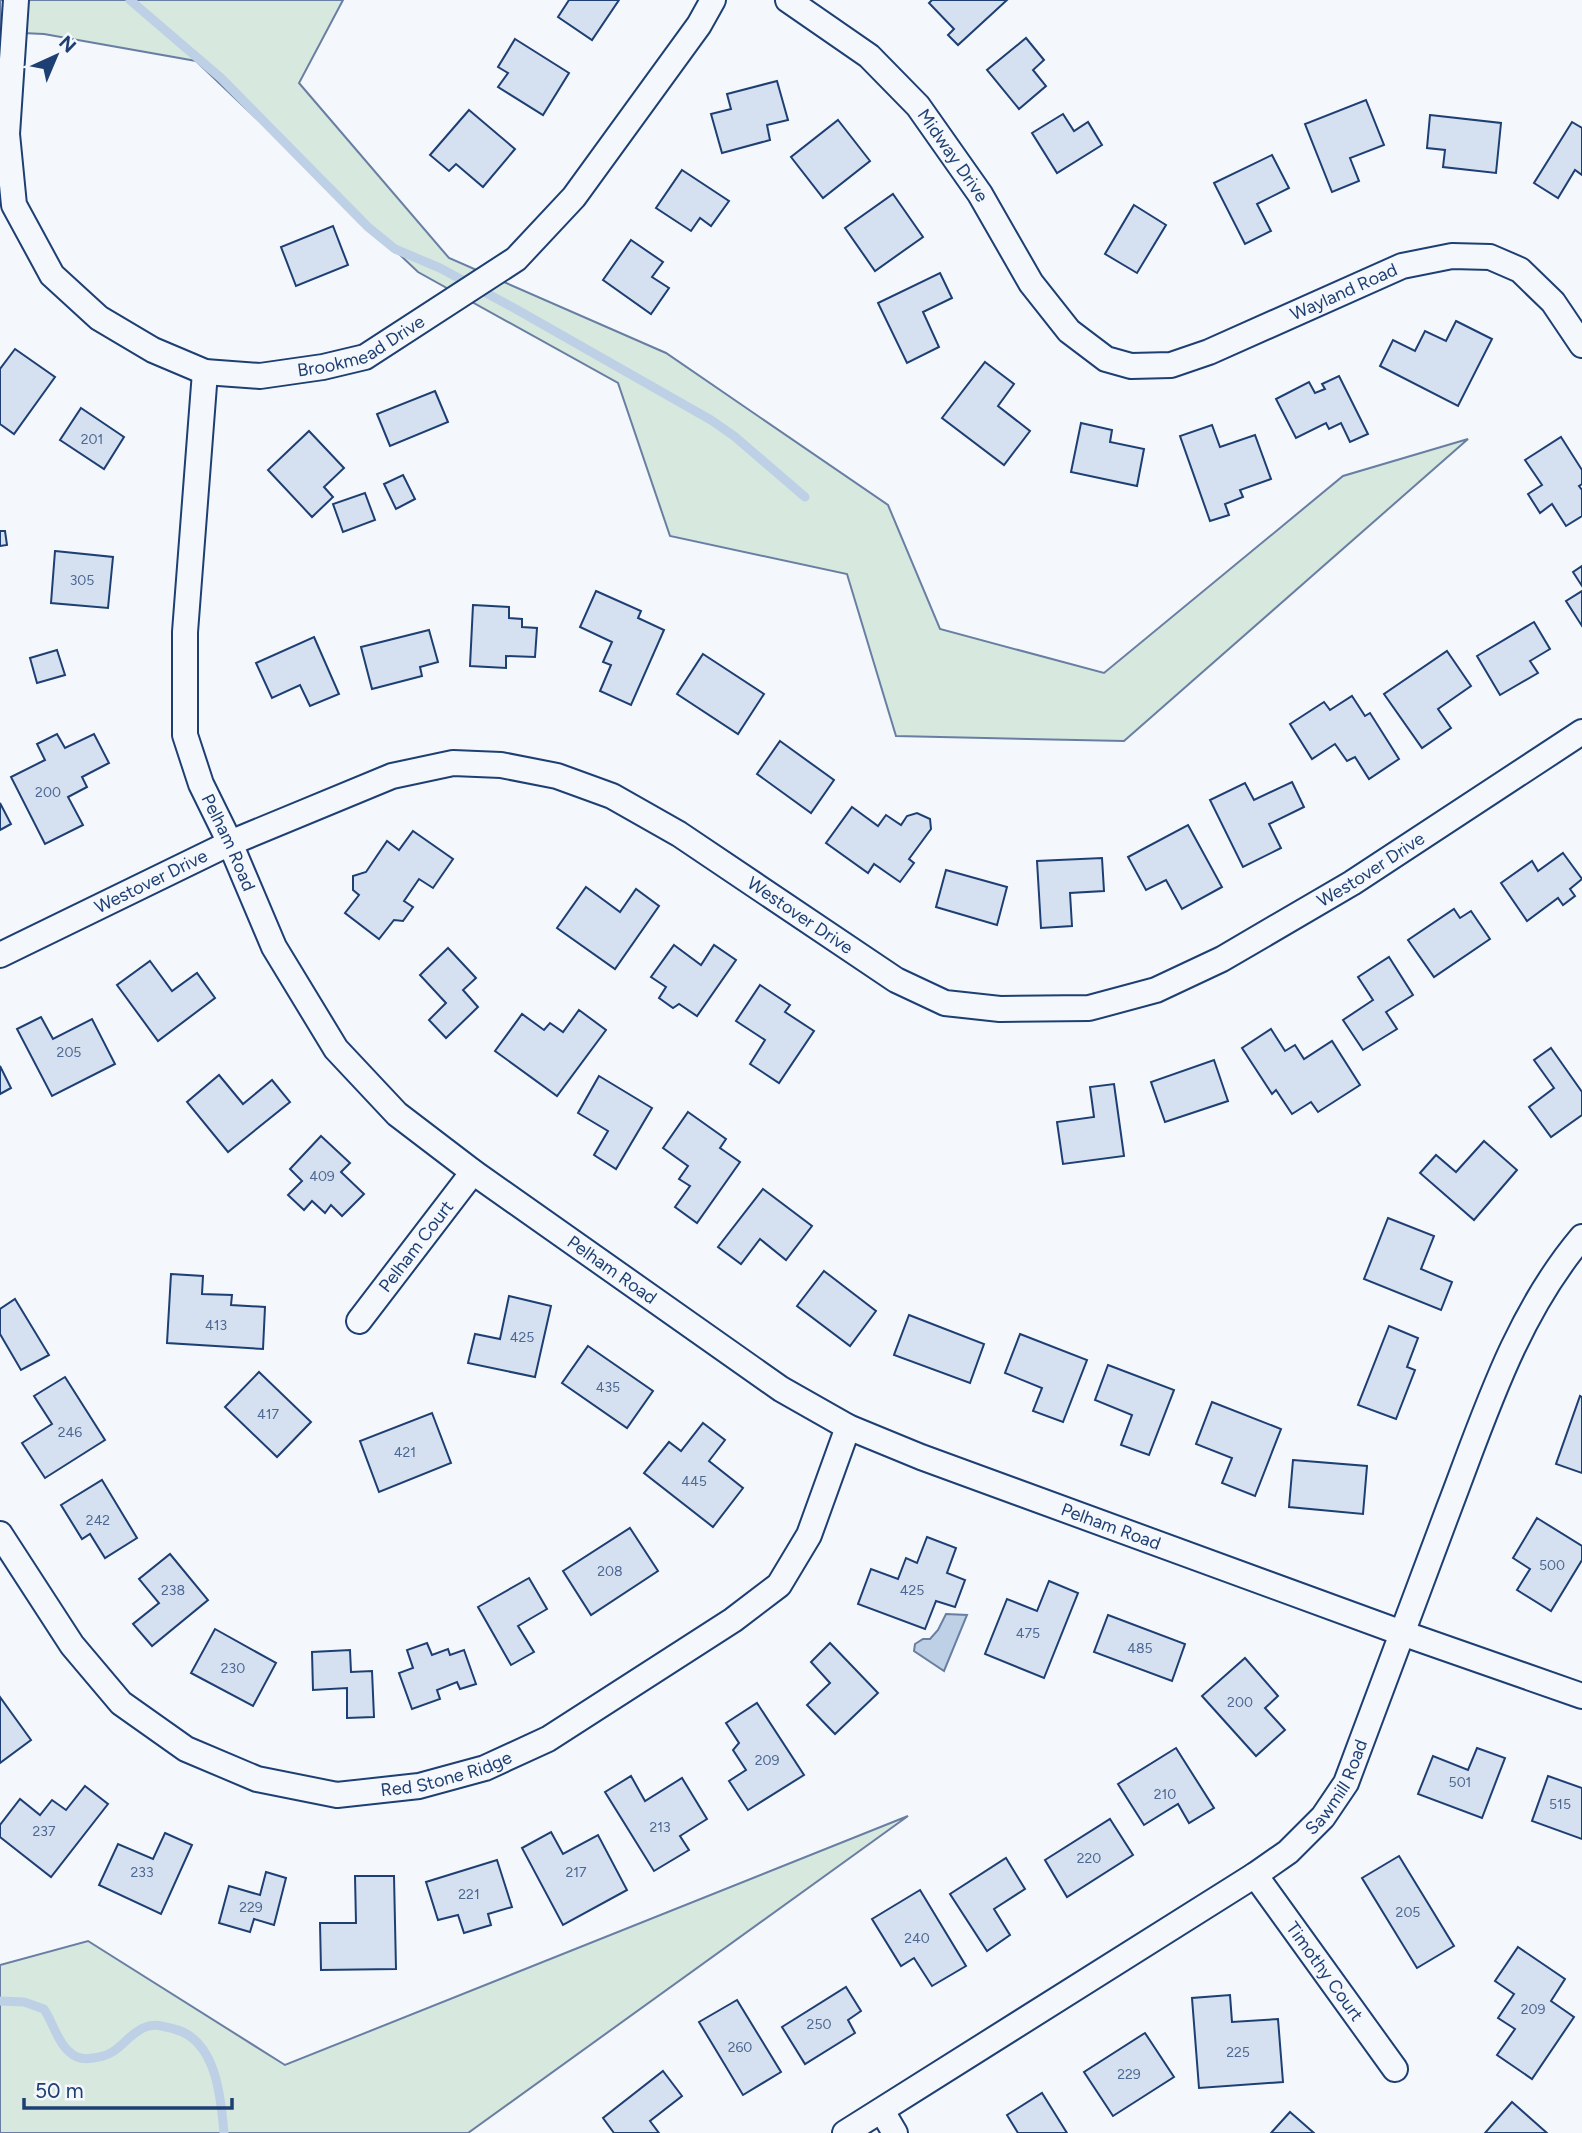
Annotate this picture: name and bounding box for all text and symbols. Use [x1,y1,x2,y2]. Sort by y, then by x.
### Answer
north arrow [21,21,91,91]
text: N [54,31,81,58]
street label: Midway Drive [913,105,993,206]
street label: Wayland Road [1287,259,1401,325]
street label: Brookmead Drive [296,310,429,382]
house number: 201 [81,431,103,448]
house number: 305 [70,572,94,589]
house number: 200 [35,784,61,801]
street label: Pelham Road [197,790,260,894]
street label: Westover Drive [1313,827,1429,912]
street label: Westover Drive [91,845,211,918]
street label: Westover Drive [743,872,857,959]
house number: 205 [57,1044,81,1061]
house number: 409 [309,1168,335,1185]
street label: Pelham Court [374,1196,458,1296]
street label: Pelham Road [563,1231,661,1309]
house number: 413 [205,1317,227,1334]
house number: 425 [510,1329,534,1346]
house number: 435 [596,1379,620,1396]
house number: 417 [257,1406,279,1423]
house number: 246 [58,1424,82,1441]
house number: 421 [394,1444,416,1461]
house number: 445 [681,1473,707,1490]
street label: Pelham Road [1058,1498,1164,1555]
house number: 242 [86,1512,110,1529]
house number: 500 [1539,1557,1565,1574]
house number: 208 [597,1563,623,1580]
house number: 238 [161,1582,185,1599]
house number: 425 [900,1582,924,1599]
house number: 475 [1016,1625,1040,1642]
house number: 485 [1127,1640,1153,1657]
house number: 230 [221,1660,245,1677]
house number: 200 [1227,1694,1253,1711]
street label: Sawmill Road [1300,1736,1372,1840]
street label: Red Stone Ridge [379,1746,515,1801]
house number: 209 [755,1752,779,1769]
house number: 501 [1449,1774,1471,1791]
house number: 210 [1154,1786,1176,1803]
house number: 515 [1549,1796,1571,1813]
house number: 213 [649,1819,671,1836]
house number: 237 [33,1823,56,1840]
house number: 220 [1077,1850,1101,1867]
house number: 233 [130,1864,154,1881]
house number: 217 [565,1864,587,1881]
house number: 221 [458,1886,480,1903]
house number: 229 [239,1899,263,1916]
house number: 205 [1396,1904,1420,1921]
street label: Timothy Court [1281,1918,1368,2026]
house number: 240 [904,1930,930,1947]
house number: 209 [1521,2001,1545,2018]
house number: 250 [807,2016,831,2033]
house number: 260 [728,2039,752,2056]
house number: 225 [1226,2044,1250,2061]
scale bar [24,2066,233,2110]
house number: 229 [1117,2066,1141,2083]
text: 50 m [35,2078,84,2103]

